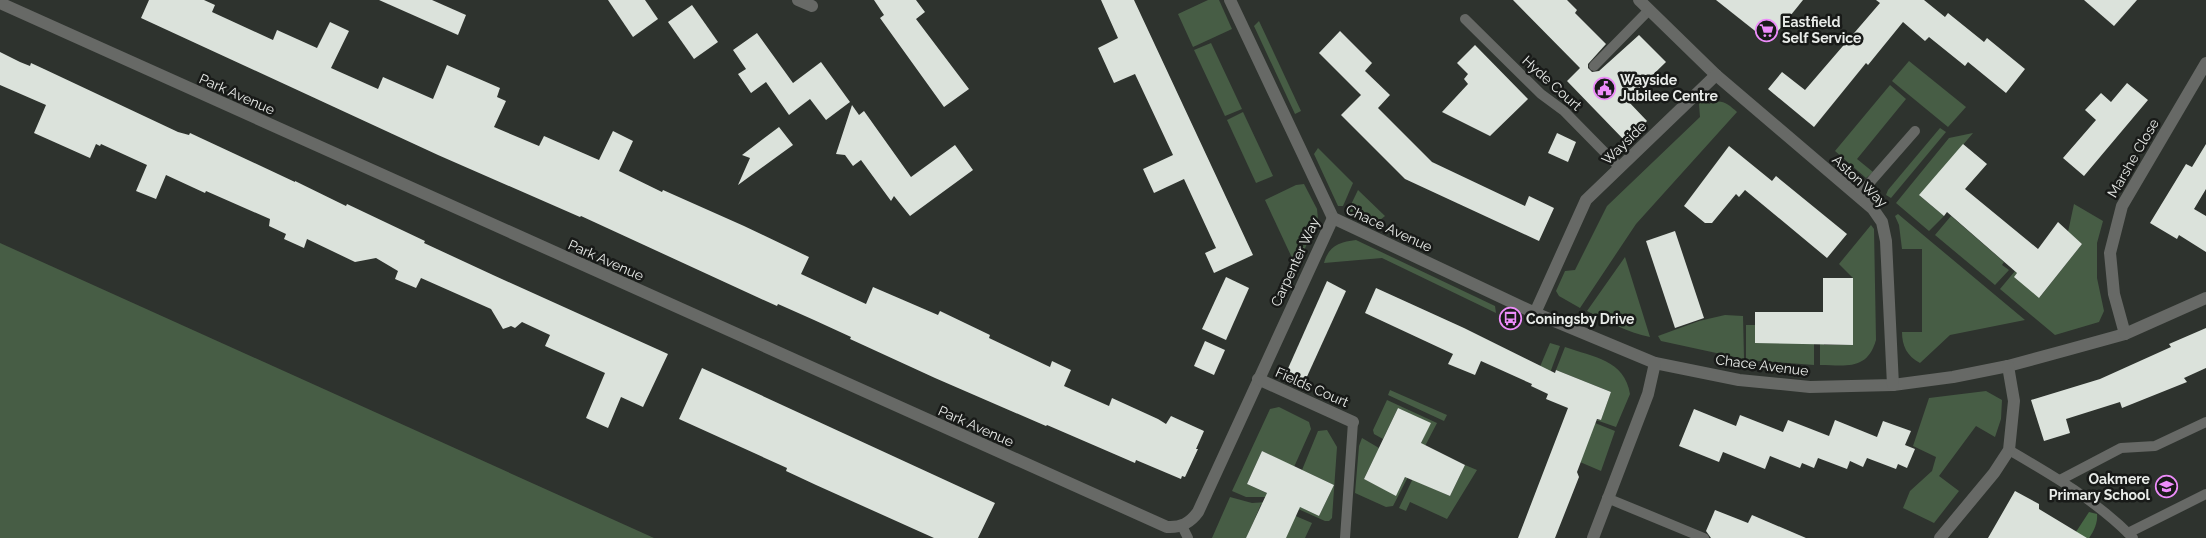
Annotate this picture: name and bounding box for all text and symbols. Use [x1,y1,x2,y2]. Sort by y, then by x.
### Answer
place label: Eastfield Self Service [1782,14,1862,46]
supermarket icon: Eastfield Self Service [1754,18,1778,42]
street label: Hyde Court [1519,52,1585,114]
street label: Park Avenue [197,70,277,118]
place label: Wayside Jubilee Centre [1620,72,1719,104]
public building icon: Wayside Jubilee Centre [1592,76,1616,100]
street label: Marshe Close [2104,116,2162,200]
street label: Wayside [1598,118,1650,168]
street label: Aston Way [1829,152,1891,211]
street label: Chace Avenue [1343,201,1435,255]
street label: Carpenter Way [1267,215,1323,309]
street label: Park Avenue [566,236,646,284]
bus stop icon: Coningsby Drive [1498,307,1522,331]
place label: Coningsby Drive [1526,311,1635,327]
street label: Chace Avenue [1715,351,1809,379]
street label: Fields Court [1273,364,1351,410]
street label: Park Avenue [936,402,1016,450]
place label: Oakmere Primary School [2049,471,2151,503]
school or university icon: Oakmere Primary School [2154,475,2178,499]

